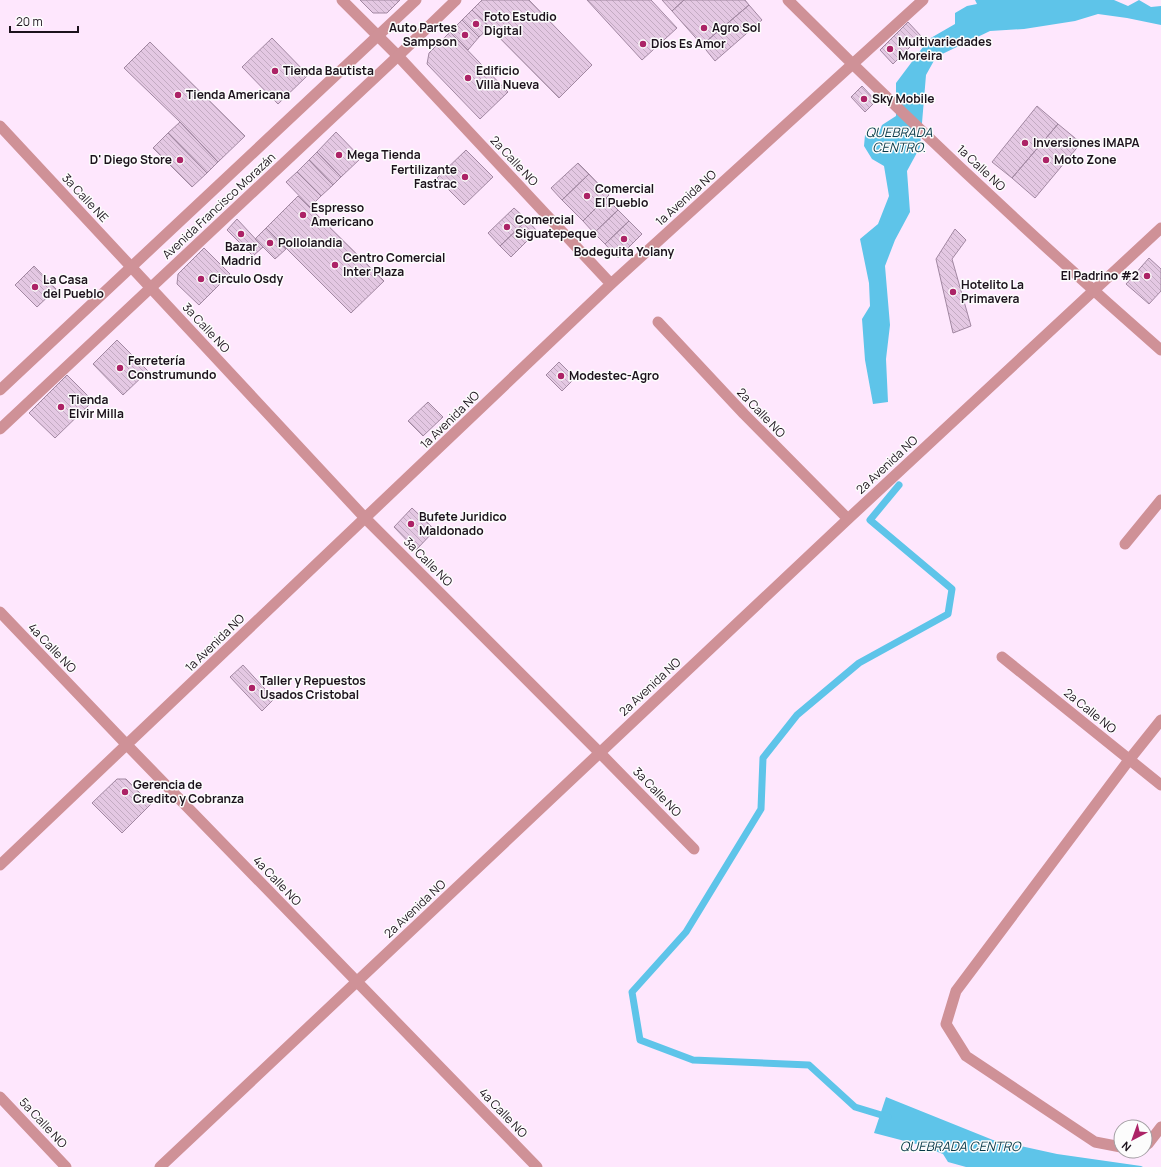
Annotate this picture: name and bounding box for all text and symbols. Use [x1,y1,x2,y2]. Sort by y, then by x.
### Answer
scale bar [10,8,78,34]
place label: Foto Estudio Digital [484,8,557,39]
text: 20 m [16,13,43,30]
place label: Auto Partes Sampson [389,19,457,50]
marker: Foto Estudio Digital [471,19,481,29]
place label: Agro Sol [712,19,761,36]
marker: Agro Sol [699,23,709,33]
marker: Auto Partes Sampson [460,30,470,40]
place label: Multivariedades Moreira [898,33,992,64]
place label: Dios Es Amor [651,35,726,52]
marker: Dios Es Amor [638,39,648,49]
marker: Multivariedades Moreira [885,44,895,54]
place label: Tienda Bautista [283,62,374,79]
place label: Edificio Villa Nueva [476,62,539,93]
marker: Tienda Bautista [270,66,280,76]
marker: Edificio Villa Nueva [463,73,473,83]
place label: Tienda Americana [186,86,290,103]
marker: Tienda Americana [173,90,183,100]
place label: Sky Mobile [872,90,935,107]
marker: Sky Mobile [859,94,869,104]
water label: QUEBRADA CENTRO. [865,123,933,156]
street label: 2a Calle NO [487,132,542,190]
place label: Inversiones IMAPA [1033,134,1140,151]
marker: Inversiones IMAPA [1020,138,1030,148]
street label: 1a Calle NO [953,141,1010,195]
place label: Mega Tienda [347,146,421,163]
street label: Avenida Francisco Morazán [158,149,279,263]
marker: Mega Tienda [334,150,344,160]
place label: D' Diego Store [90,151,172,168]
place label: Moto Zone [1054,151,1116,168]
marker: D' Diego Store [175,155,185,165]
marker: Moto Zone [1041,155,1051,165]
place label: Fertilizante Fastrac [391,161,457,192]
street label: 1a Avenida NO [652,165,720,230]
street label: 3a Calle NE [58,170,112,226]
marker: Fertilizante Fastrac [460,172,470,182]
place label: Comercial El Pueblo [595,180,654,211]
marker: Comercial El Pueblo [582,191,592,201]
place label: Espresso Americano [311,199,374,230]
marker: Espresso Americano [298,210,308,220]
place label: Comercial Siguatepeque [515,211,597,242]
marker: Comercial Siguatepeque [502,222,512,232]
marker: Bazar Madrid [236,229,246,239]
place label: Pollolandia [278,234,343,251]
marker: Bodeguita Yolany [619,234,629,244]
place label: Bazar Madrid [221,238,261,269]
marker: Pollolandia [265,238,275,248]
place label: Bodeguita Yolany [574,243,675,260]
place label: Centro Comercial Inter Plaza [343,249,445,280]
marker: Centro Comercial Inter Plaza [330,260,340,270]
place label: El Padrino #2 [1061,267,1139,284]
place label: Circulo Osdy [209,270,283,287]
place label: La Casa del Pueblo [43,271,104,302]
marker: El Padrino #2 [1142,271,1152,281]
marker: Circulo Osdy [196,274,206,284]
place label: Hotelito La Primavera [961,276,1024,307]
marker: La Casa del Pueblo [30,282,40,292]
marker: Hotelito La Primavera [948,287,958,297]
street label: 3a Calle NO [179,299,234,357]
place label: Ferretería Construmundo [128,352,216,383]
marker: Ferretería Construmundo [115,363,125,373]
place label: Modestec-Agro [569,367,659,384]
marker: Modestec-Agro [556,371,566,381]
street label: 2a Calle NO [733,384,790,441]
street label: 1a Avenida NO [416,387,483,452]
place label: Tienda Elvir Milla [69,391,124,422]
marker: Tienda Elvir Milla [56,402,66,412]
street label: 2a Avenida NO [852,431,921,498]
place label: Bufete Juridico Maldonado [419,508,507,539]
marker: Bufete Juridico Maldonado [406,519,416,529]
street label: 3a Calle NO [400,533,457,590]
street label: 1a Avenida NO [181,610,248,675]
street label: 4a Calle NO [24,619,81,677]
street label: 2a Avenida NO [615,653,684,720]
place label: Taller y Repuestos Usados Cristobal [260,672,366,703]
marker: Taller y Repuestos Usados Cristobal [247,683,257,693]
street label: 2a Calle NO [1060,684,1120,737]
street label: 3a Calle NO [629,763,686,820]
place label: Gerencia de Credito y Cobranza [133,776,244,807]
marker: Gerencia de Credito y Cobranza [120,787,130,797]
street label: 4a Calle NO [249,852,306,910]
street label: 2a Avenida NO [380,875,449,942]
street label: 4a Calle NO [475,1084,532,1142]
street label: 5a Calle NO [16,1094,71,1152]
north arrow [1113,1119,1153,1159]
water label: QUEBRADA CENTRO [900,1137,1022,1155]
text: N [1118,1139,1134,1155]

